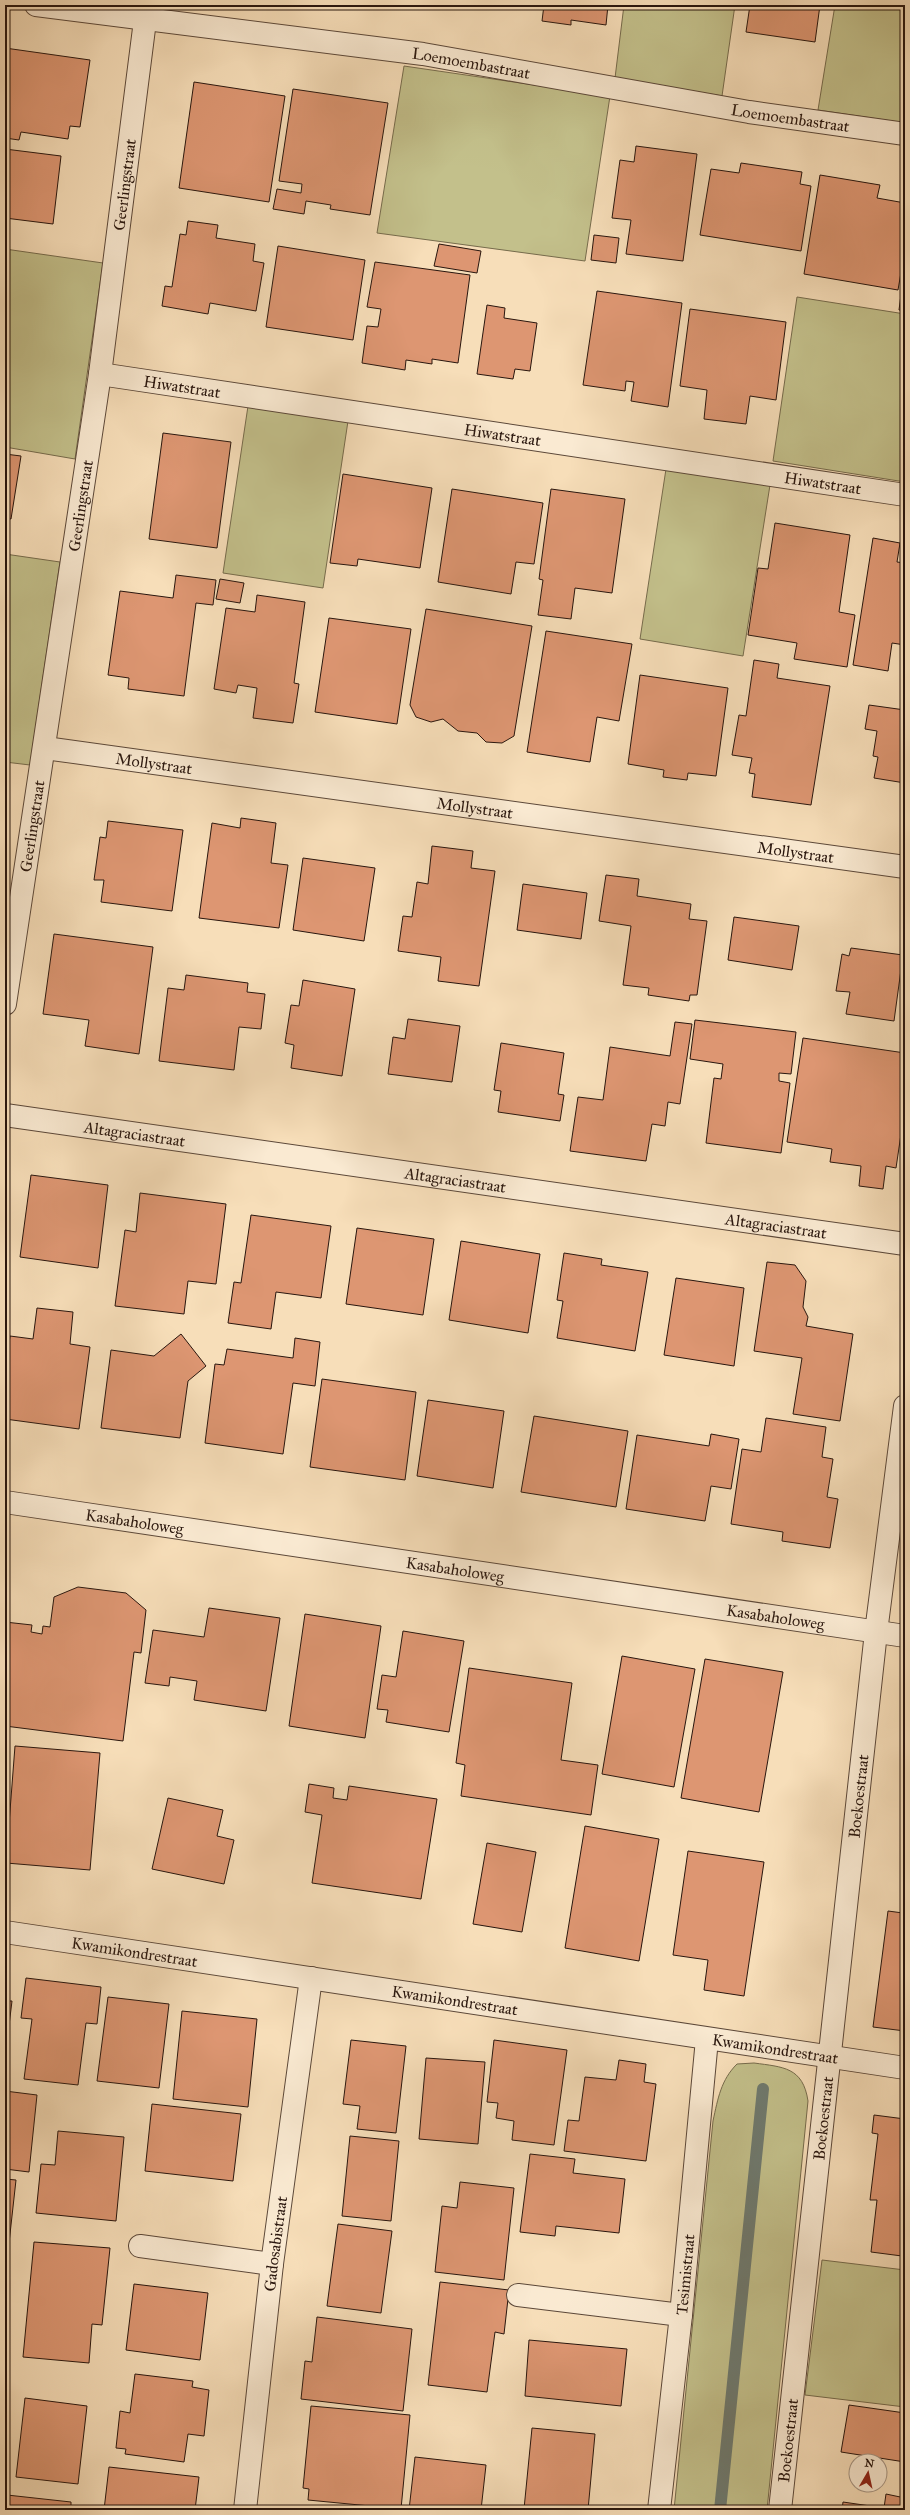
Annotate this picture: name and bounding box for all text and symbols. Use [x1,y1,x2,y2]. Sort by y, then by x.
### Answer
street label: Loemoembastraat [411,43,532,82]
street label: Loemoembastraat [730,99,851,136]
street label: Geerlingstraat [109,137,139,232]
street label: Hiwatstraat [142,371,222,402]
street label: Hiwatstraat [463,419,543,450]
street label: Geerlingstraat [64,458,96,553]
street label: Hiwatstraat [783,467,863,498]
street label: Mollystraat [114,748,194,778]
street label: Geerlingstraat [16,779,48,873]
street label: Mollystraat [435,793,515,822]
street label: Mollystraat [756,837,836,867]
street label: Altagraciastraat [82,1117,187,1150]
street label: Altagraciastraat [402,1163,508,1196]
street label: Altagraciastraat [723,1209,828,1242]
street label: Kasabaholoweg [84,1505,185,1539]
street label: Kasabaholoweg [405,1552,506,1587]
street label: Kasabaholoweg [725,1600,826,1634]
street label: Boekoestraat [844,1753,872,1839]
street label: Kwamikondrestraat [70,1933,199,1971]
street label: Kwamikondrestraat [391,1981,520,2019]
street label: Kwamikondrestraat [711,2029,840,2067]
street label: Boekoestraat [809,2075,837,2161]
street label: Gadosabistraat [260,2194,291,2292]
street label: Tesimistraat [672,2233,698,2316]
street label: Boekoestraat [774,2397,802,2483]
north arrow [848,2453,888,2493]
text: N [864,2456,876,2471]

